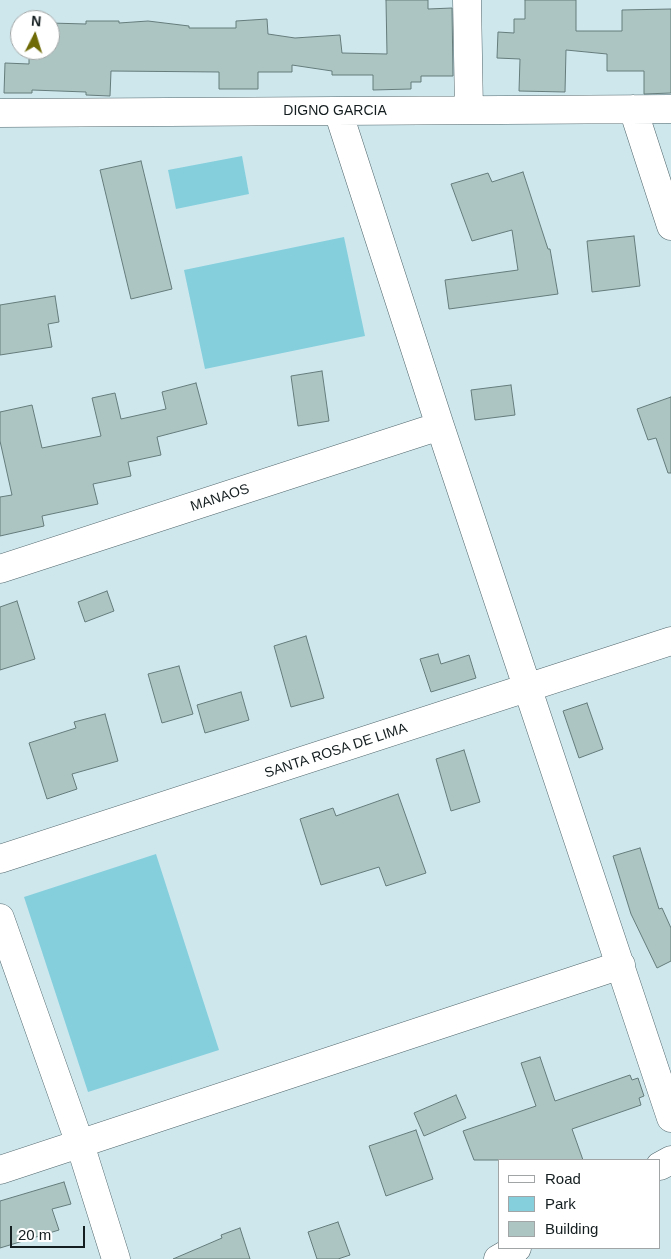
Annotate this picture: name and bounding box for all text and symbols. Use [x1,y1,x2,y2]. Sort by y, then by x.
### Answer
north arrow [10,10,60,60]
text: N [30,13,42,29]
street label: DIGNO GARCIA [283,103,387,119]
street label: MANAOS [189,481,251,515]
street label: SANTA ROSA DE LIMA [263,720,409,782]
legend [498,1159,661,1249]
text: Road [545,1170,581,1187]
text: Park [545,1195,576,1212]
scale bar [12,1216,88,1248]
text: Building [545,1220,598,1237]
text: 20 m [18,1226,51,1243]

